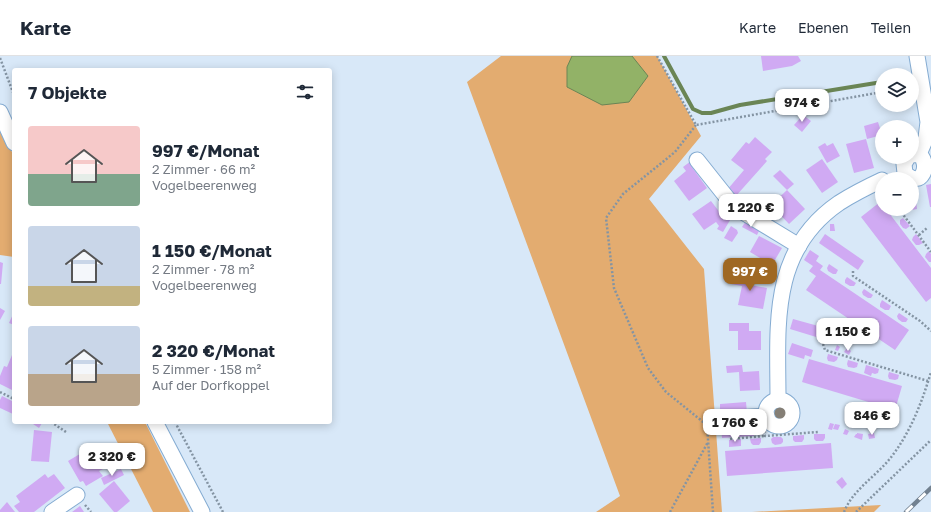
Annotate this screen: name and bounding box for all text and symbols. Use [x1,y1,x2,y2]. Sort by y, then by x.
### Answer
text: Karte [20,16,71,39]
text: Karte [739,19,776,36]
text: Ebenen [798,19,849,36]
text: Teilen [871,19,911,36]
map controls [875,68,919,216]
button: layers [875,68,919,112]
icon: filters [294,81,316,103]
text: 7 Objekte [28,82,107,103]
pin: 974 € [774,89,830,123]
text: 974 € [784,94,820,110]
button: + [875,120,919,164]
text: 997 €/Monat [152,140,260,161]
icon: home [60,142,108,190]
text: 2 Zimmer · 66 m² [152,161,255,177]
button: − [875,172,919,216]
text: Vogelbeerenweg [152,177,257,193]
pin: 1 220 € [714,194,788,228]
text: 1 220 € [728,199,774,215]
text: 1 150 €/Monat [152,240,272,261]
icon: home [60,242,108,290]
pin: 997 € [722,258,778,292]
text: 2 Zimmer · 78 m² [152,261,254,277]
text: 997 € [732,263,768,279]
text: Vogelbeerenweg [152,277,257,293]
pin: 1 150 € [811,318,885,352]
text: 1 150 € [825,323,871,339]
text: 2 320 €/Monat [152,340,275,361]
icon: home [60,342,108,390]
text: 5 Zimmer · 158 m² [152,361,261,377]
text: Auf der Dorfkoppel [152,377,270,393]
pin: 846 € [844,402,900,436]
text: 846 € [853,407,891,423]
pin: 1 760 € [698,409,772,443]
text: 1 760 € [712,414,758,430]
pin: 2 320 € [75,443,149,477]
text: 2 320 € [88,448,136,464]

